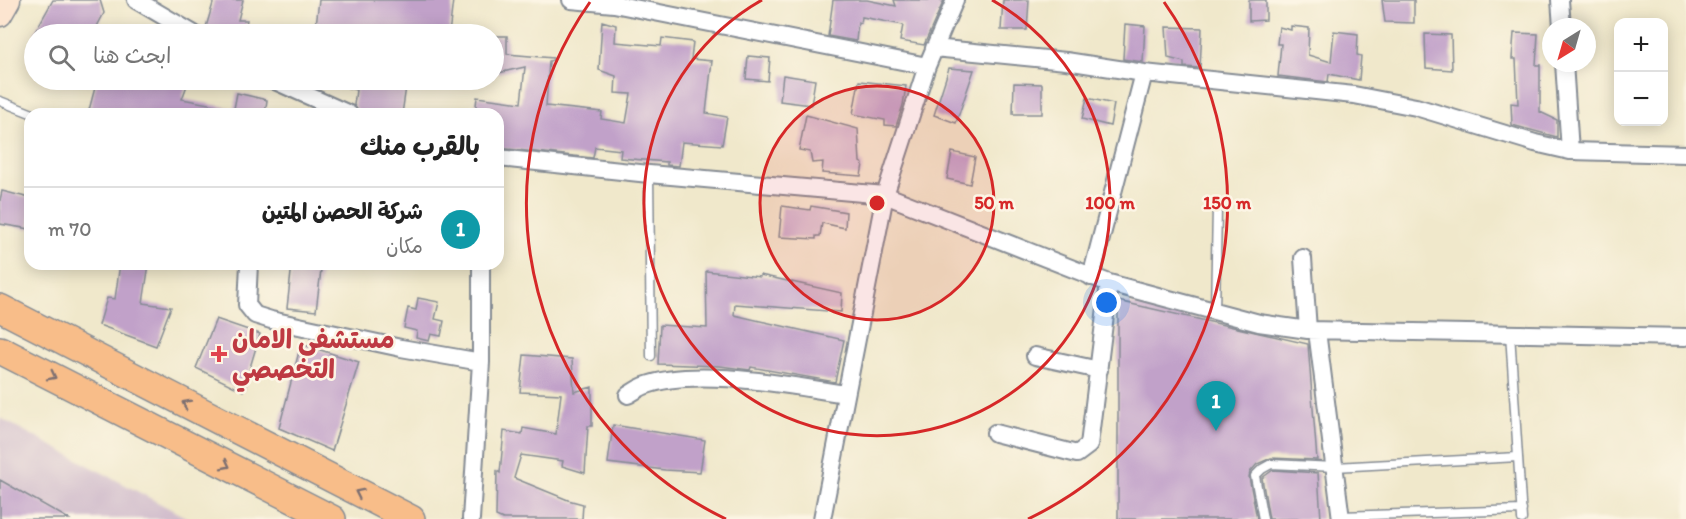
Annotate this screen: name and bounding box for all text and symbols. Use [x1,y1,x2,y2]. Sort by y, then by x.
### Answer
north arrow [1542,18,1596,72]
map controls [1614,18,1668,126]
button: + [1614,18,1668,72]
search box [24,24,504,90]
icon: search [45,41,78,74]
text: ابحث هنا [93,42,172,69]
button: − [1614,72,1668,126]
text: بالقرب منك [360,130,480,162]
text: 50 m [974,192,1015,214]
text: 100 m [1085,192,1136,214]
text: 150 m [1203,192,1252,214]
centre of rings [867,193,887,213]
text: شركة الحصن المتين [262,198,423,225]
text: 70 m [48,217,92,241]
text: 1 [456,217,465,241]
text: مكان [386,234,423,258]
your location [1092,288,1121,317]
place label: مستشفى الامان التخصصي [232,323,395,393]
marker: مستشفى الامان التخصصي [210,345,228,363]
one-way arrow [46,369,57,381]
pin: 1 [1196,382,1236,431]
one-way arrow [181,400,192,411]
one-way arrow [219,458,230,469]
one-way arrow [355,489,365,500]

